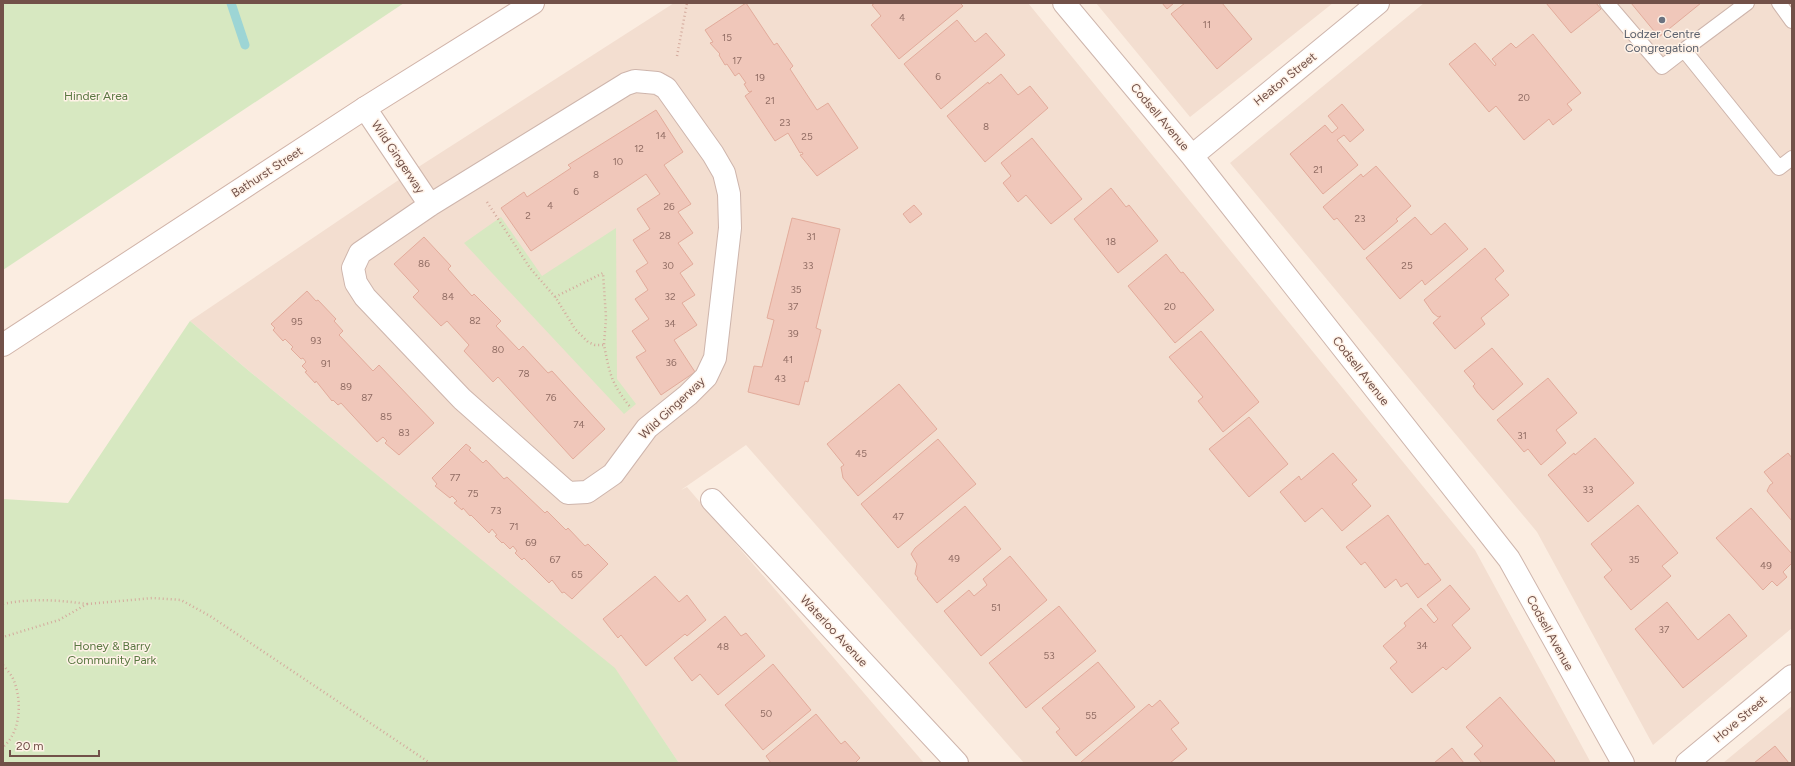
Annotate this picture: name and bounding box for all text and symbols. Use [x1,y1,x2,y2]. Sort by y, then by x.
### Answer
house number: 4 [899,11,905,24]
marker: Lodzer Centre Congregation [1657,15,1667,25]
house number: 11 [1203,18,1211,31]
place label: Lodzer Centre Congregation [1624,27,1701,55]
house number: 15 [722,31,732,44]
street label: Heaton Street [1251,49,1319,108]
house number: 17 [732,54,742,67]
house number: 6 [935,70,941,83]
house number: 19 [755,71,765,84]
street label: Codsell Avenue [1128,80,1193,154]
park label: Hinder Area [64,89,128,103]
house number: 20 [1518,91,1530,104]
house number: 21 [765,94,775,107]
house number: 23 [779,116,791,129]
street label: Wild Gingerway [368,118,428,197]
house number: 8 [983,120,989,133]
house number: 14 [656,129,666,142]
house number: 25 [801,130,813,143]
house number: 12 [634,142,644,155]
street label: Bathurst Street [229,144,306,200]
house number: 10 [613,155,623,168]
house number: 21 [1313,163,1323,176]
house number: 8 [593,168,599,181]
house number: 6 [573,185,579,198]
house number: 4 [547,199,553,212]
house number: 26 [663,200,675,213]
house number: 2 [525,209,531,222]
house number: 23 [1354,212,1366,225]
house number: 28 [659,229,671,242]
house number: 31 [806,230,816,243]
house number: 18 [1106,235,1116,248]
house number: 86 [418,257,430,270]
house number: 30 [662,259,674,272]
house number: 33 [803,259,813,272]
house number: 25 [1401,259,1413,272]
house number: 35 [790,283,802,296]
house number: 84 [442,290,454,303]
house number: 32 [664,290,676,303]
house number: 37 [788,300,799,313]
house number: 20 [1164,300,1176,313]
house number: 82 [469,314,481,327]
house number: 95 [291,315,303,328]
house number: 34 [664,317,676,330]
house number: 39 [787,327,799,340]
house number: 93 [310,334,322,347]
street label: Codsell Avenue [1330,334,1393,409]
house number: 80 [492,343,504,356]
house number: 41 [783,353,793,366]
house number: 36 [665,356,677,369]
house number: 91 [321,357,331,370]
house number: 78 [518,367,530,380]
house number: 43 [774,372,786,385]
street label: Wild Gingerway [636,373,708,442]
house number: 89 [340,380,352,393]
house number: 87 [361,391,373,404]
house number: 76 [545,391,557,404]
house number: 85 [380,410,392,423]
house number: 74 [573,418,585,431]
house number: 83 [398,426,410,439]
house number: 31 [1517,429,1527,442]
house number: 45 [855,447,867,460]
house number: 77 [450,471,461,484]
house number: 33 [1583,483,1593,496]
house number: 75 [467,487,479,500]
house number: 73 [491,504,501,517]
house number: 47 [892,510,904,523]
house number: 71 [509,520,519,533]
house number: 69 [525,536,537,549]
house number: 49 [948,552,960,565]
house number: 67 [549,553,561,566]
house number: 35 [1628,553,1640,566]
house number: 49 [1760,559,1772,572]
house number: 65 [571,568,583,581]
street label: Waterloo Avenue [797,592,871,670]
street label: Codsell Avenue [1524,593,1577,673]
house number: 51 [991,601,1001,614]
house number: 37 [1659,623,1670,636]
park label: Honey & Barry Community Park [68,639,157,667]
house number: 34 [1416,639,1428,652]
house number: 48 [717,640,729,653]
house number: 53 [1043,649,1055,662]
street label: Hove Street [1711,692,1770,745]
house number: 50 [760,707,772,720]
house number: 55 [1085,709,1097,722]
scale bar [10,732,99,758]
text: 20 m [16,739,44,753]

